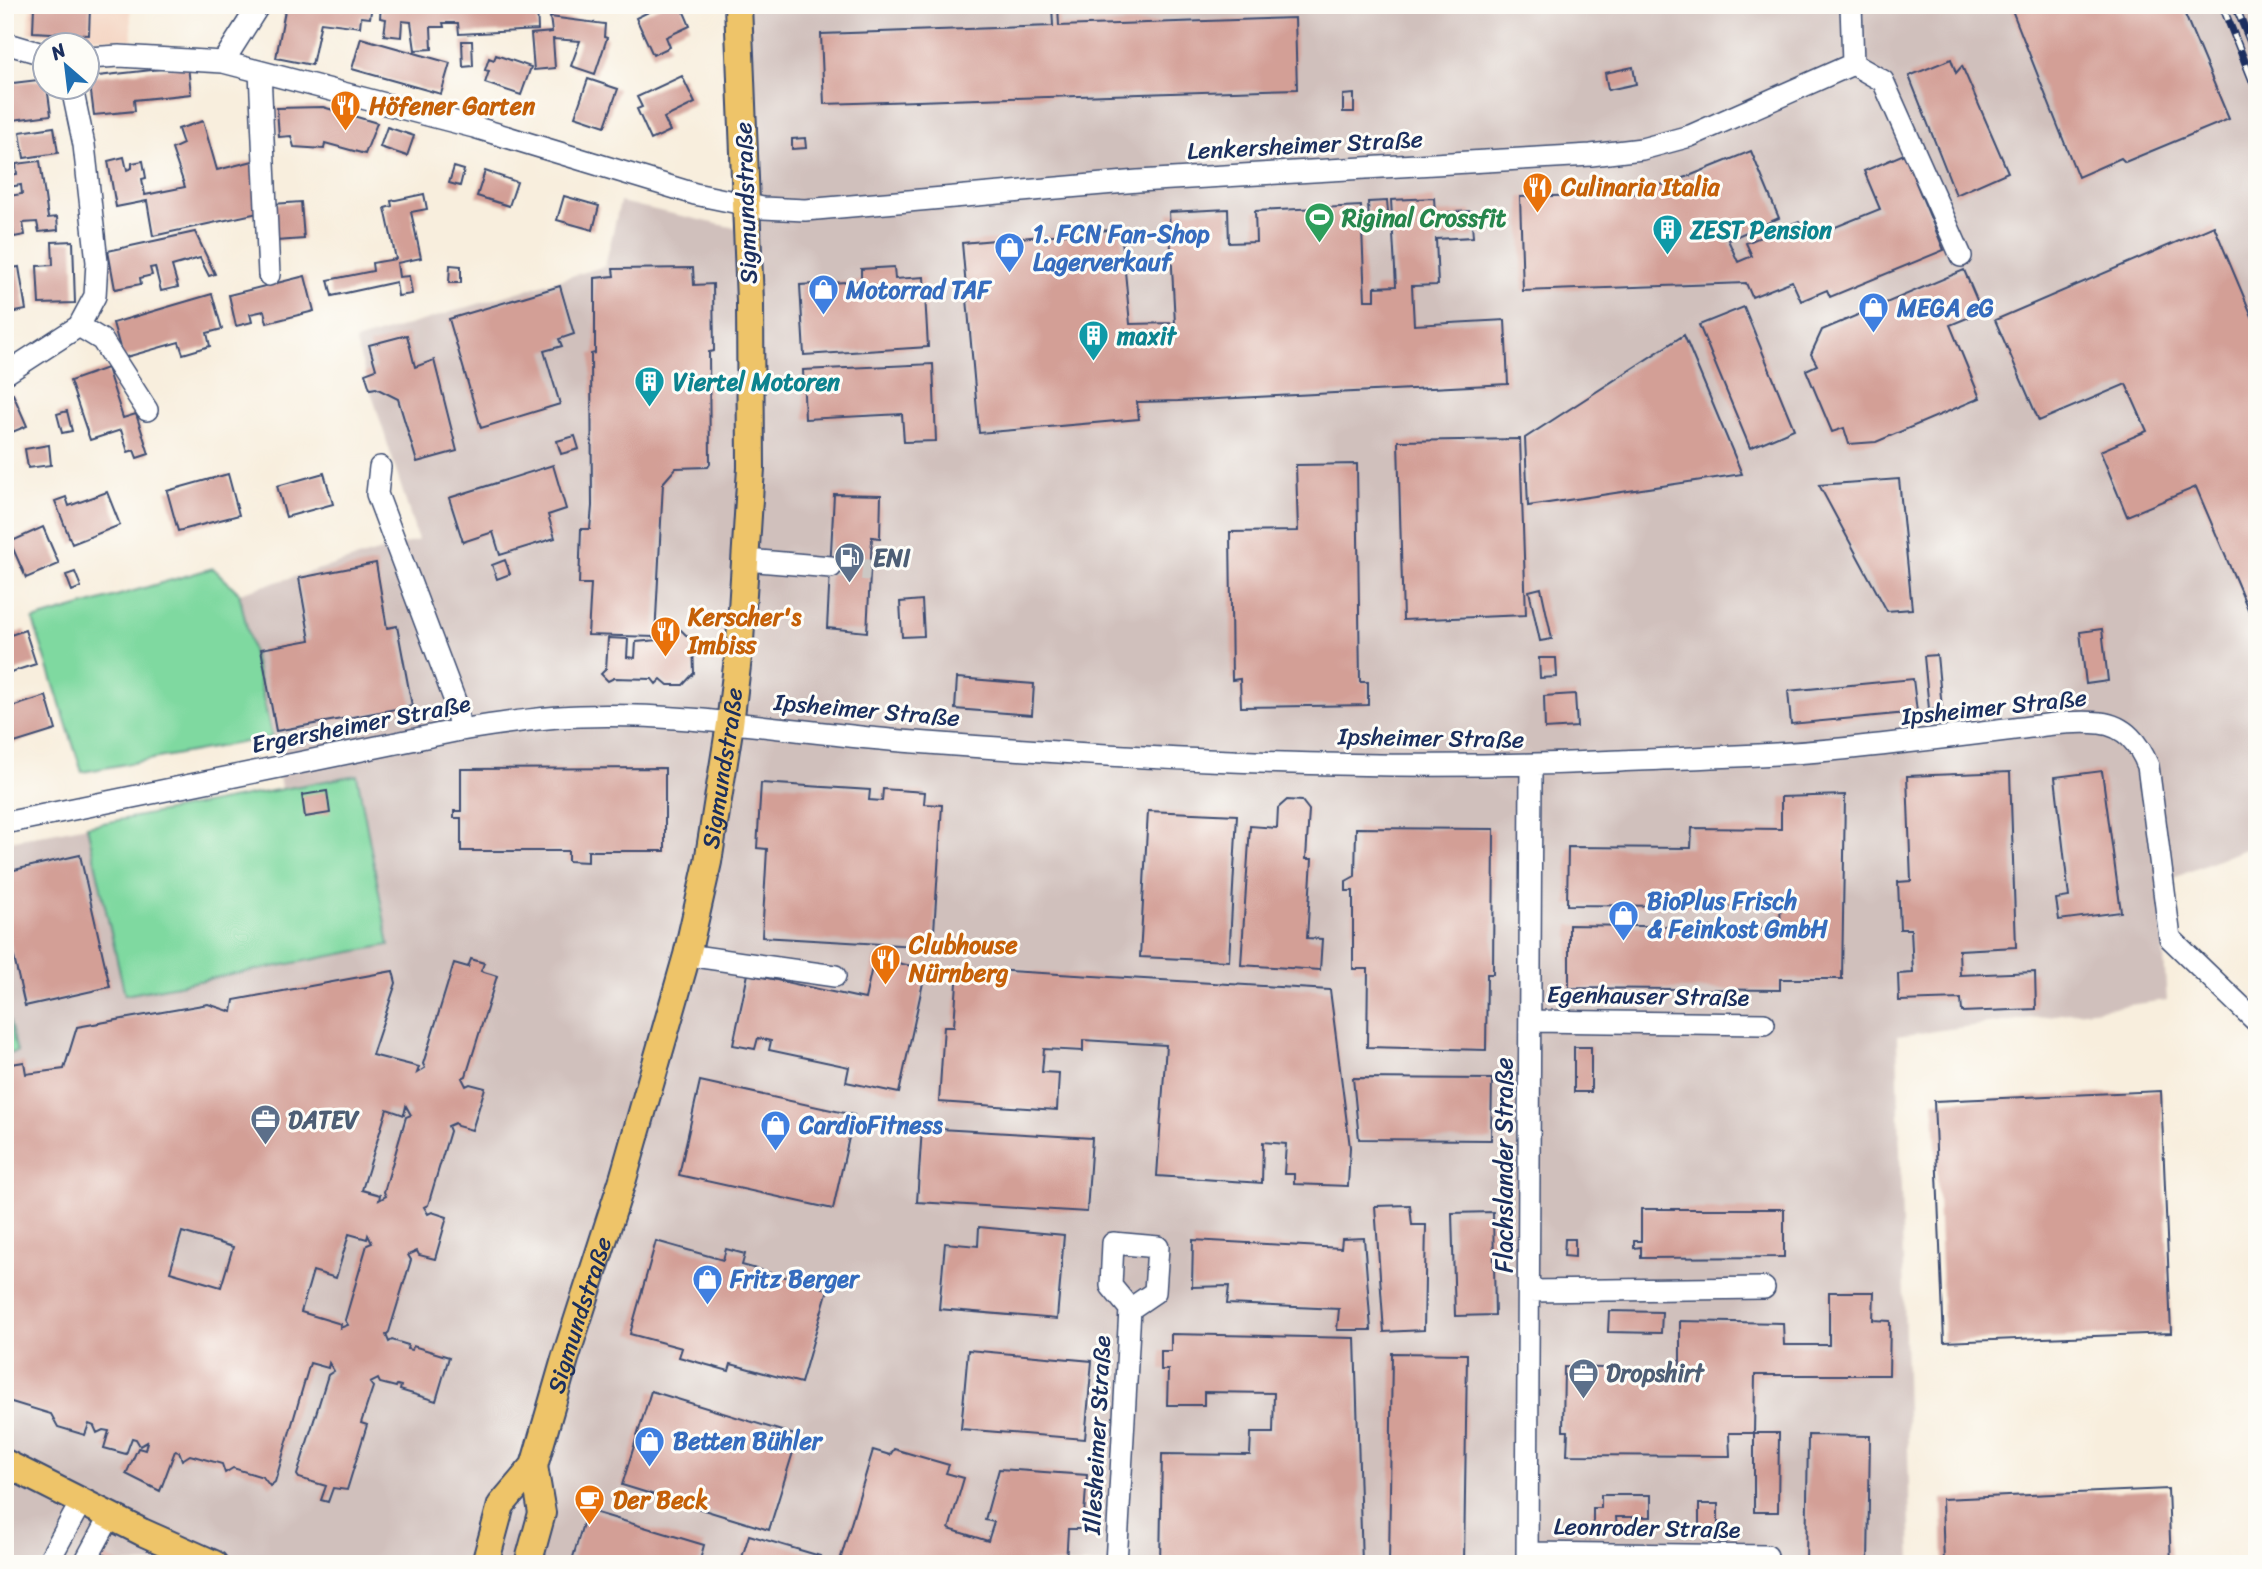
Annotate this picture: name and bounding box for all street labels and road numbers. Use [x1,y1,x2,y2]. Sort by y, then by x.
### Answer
street label: Lenkersheimer Straße [1186,118,1424,172]
street label: Sigmundstraße [722,121,770,285]
street label: Ipsheimer Straße [1898,676,2089,738]
street label: Ipsheimer Straße [771,681,962,739]
street label: Ergersheimer Straße [248,682,475,766]
street label: Sigmundstraße [689,685,755,852]
street label: Ipsheimer Straße [1336,715,1525,761]
street label: Egenhauser Straße [1546,973,1750,1019]
street label: Flachslander Straße [1483,1057,1525,1273]
street label: Sigmundstraße [535,1231,624,1398]
street label: Illesheimer Straße [1071,1334,1123,1537]
street label: Leonroder Straße [1553,1505,1741,1551]

